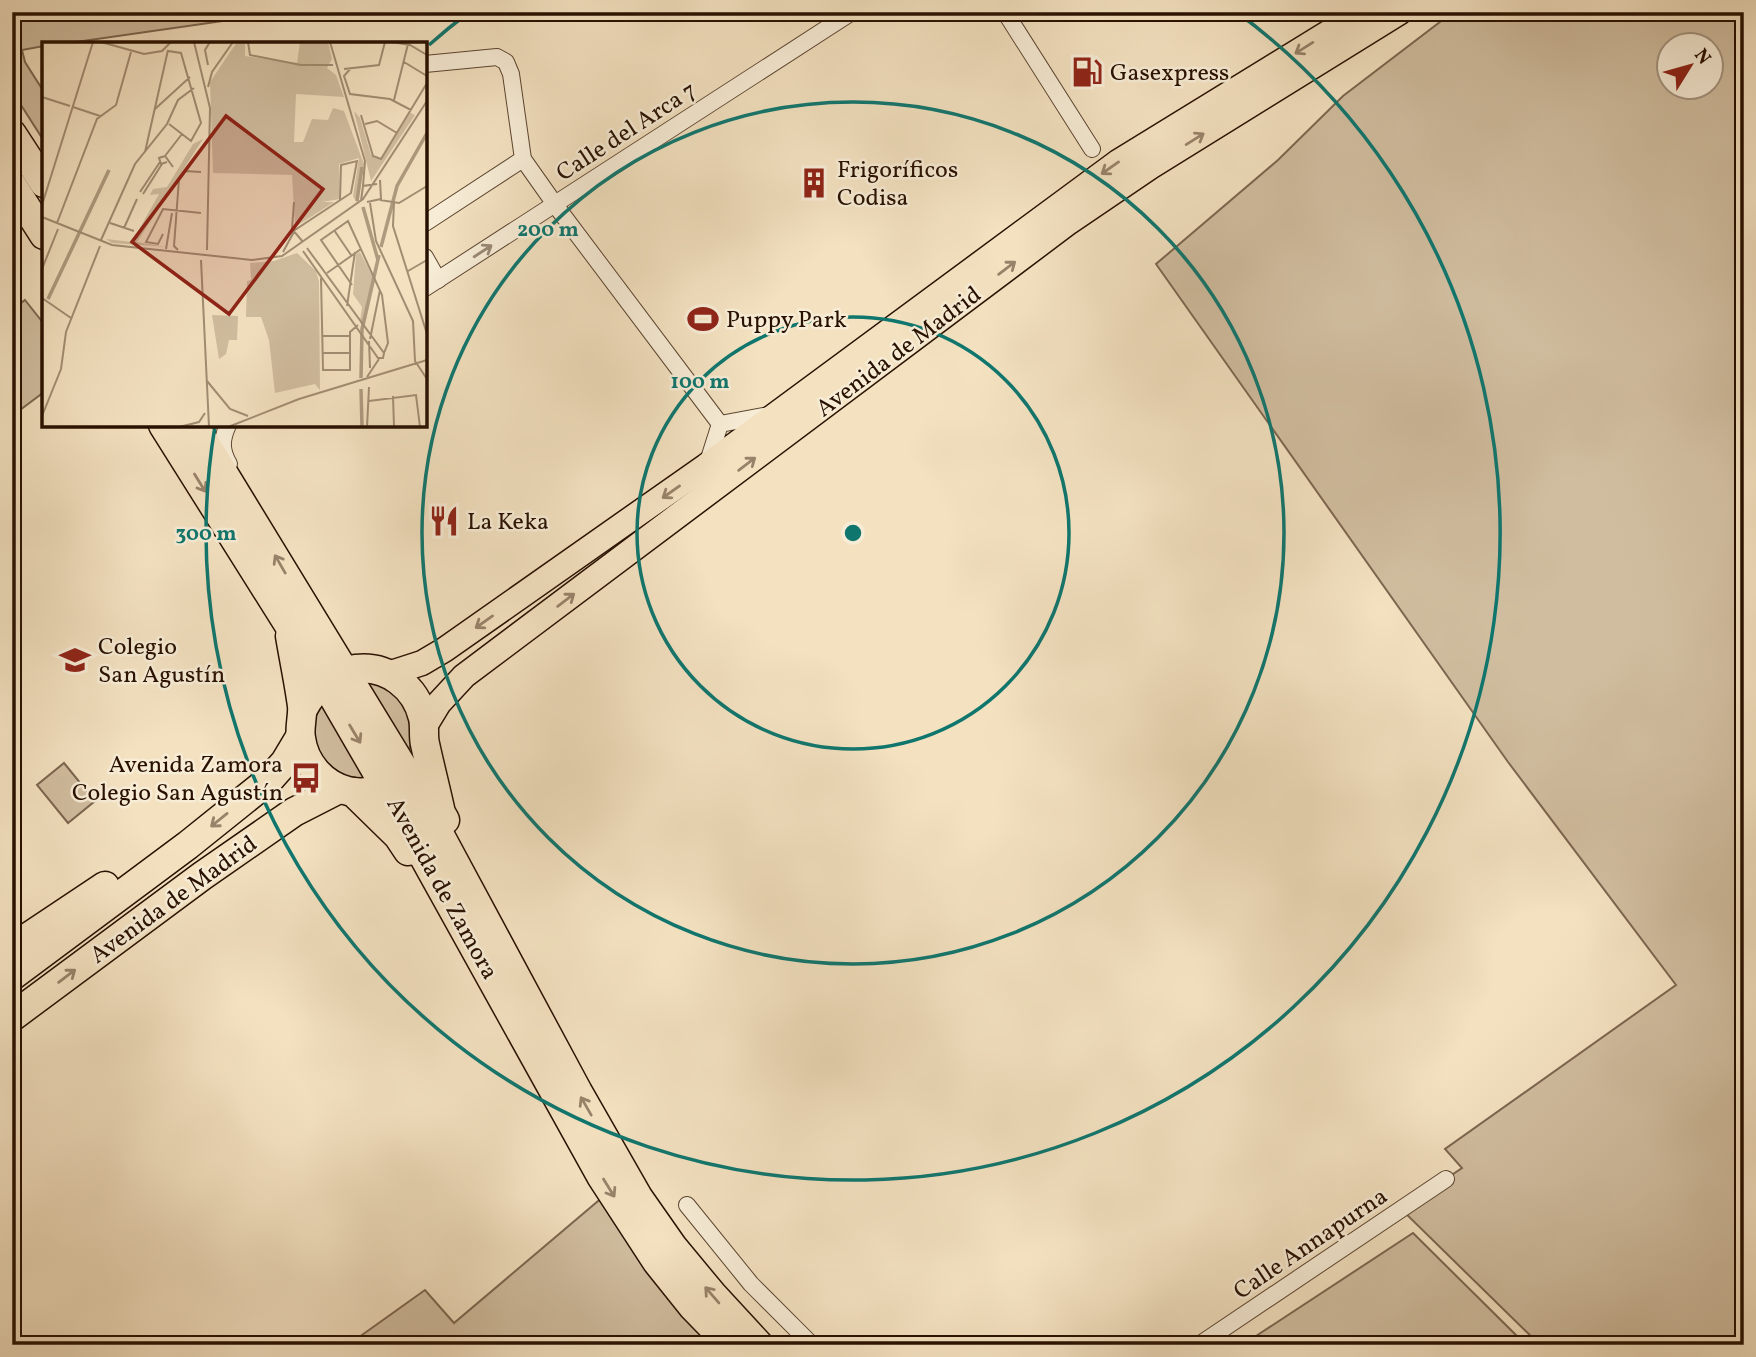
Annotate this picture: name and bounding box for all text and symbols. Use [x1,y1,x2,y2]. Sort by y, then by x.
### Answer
north arrow [1654,32,1724,102]
inset map [42,42,427,427]
one-way arrow [1294,42,1314,56]
text: N [1687,44,1717,70]
fuel station icon: Gasexpress [1070,55,1104,89]
place label: Gasexpress [1110,57,1229,91]
street label: Calle del Arca 7 [550,75,704,191]
one-way arrow [1185,132,1204,147]
place label: Frigoríficos Codisa [837,154,958,216]
one-way arrow [1101,161,1120,175]
building icon: Frigoríficos Codisa [797,166,831,200]
text: 200 m [517,216,579,245]
one-way arrow [472,243,492,257]
one-way arrow [998,261,1017,276]
street label: Avenida de Madrid [809,279,989,426]
sports icon: Puppy Park [686,302,720,336]
place label: Puppy Park [726,304,847,338]
text: 100 m [670,368,730,397]
one-way arrow [738,456,756,471]
one-way arrow [192,473,207,492]
one-way arrow [662,485,681,499]
restaurant icon: La Keka [427,504,461,538]
place label: La Keka [467,506,549,540]
text: 300 m [176,520,236,549]
centre of rings [841,521,865,545]
one-way arrow [273,555,287,575]
one-way arrow [556,593,574,608]
one-way arrow [475,615,494,629]
place label: Colegio San Agustín [98,631,225,693]
school or university icon: Colegio San Agustín [58,643,92,677]
one-way arrow [348,724,362,744]
place label: Avenida Zamora Colegio San Agustín [72,749,283,811]
bus stop icon: Avenida Zamora Colegio San Agustín [289,761,323,795]
street label: Avenida de Zamora [377,792,506,986]
one-way arrow [211,813,229,828]
street label: Avenida de Madrid [83,828,265,973]
one-way arrow [57,969,76,984]
one-way arrow [579,1097,593,1117]
one-way arrow [602,1178,616,1198]
street label: Calle Annapurna [1227,1180,1395,1309]
one-way arrow [704,1287,721,1304]

